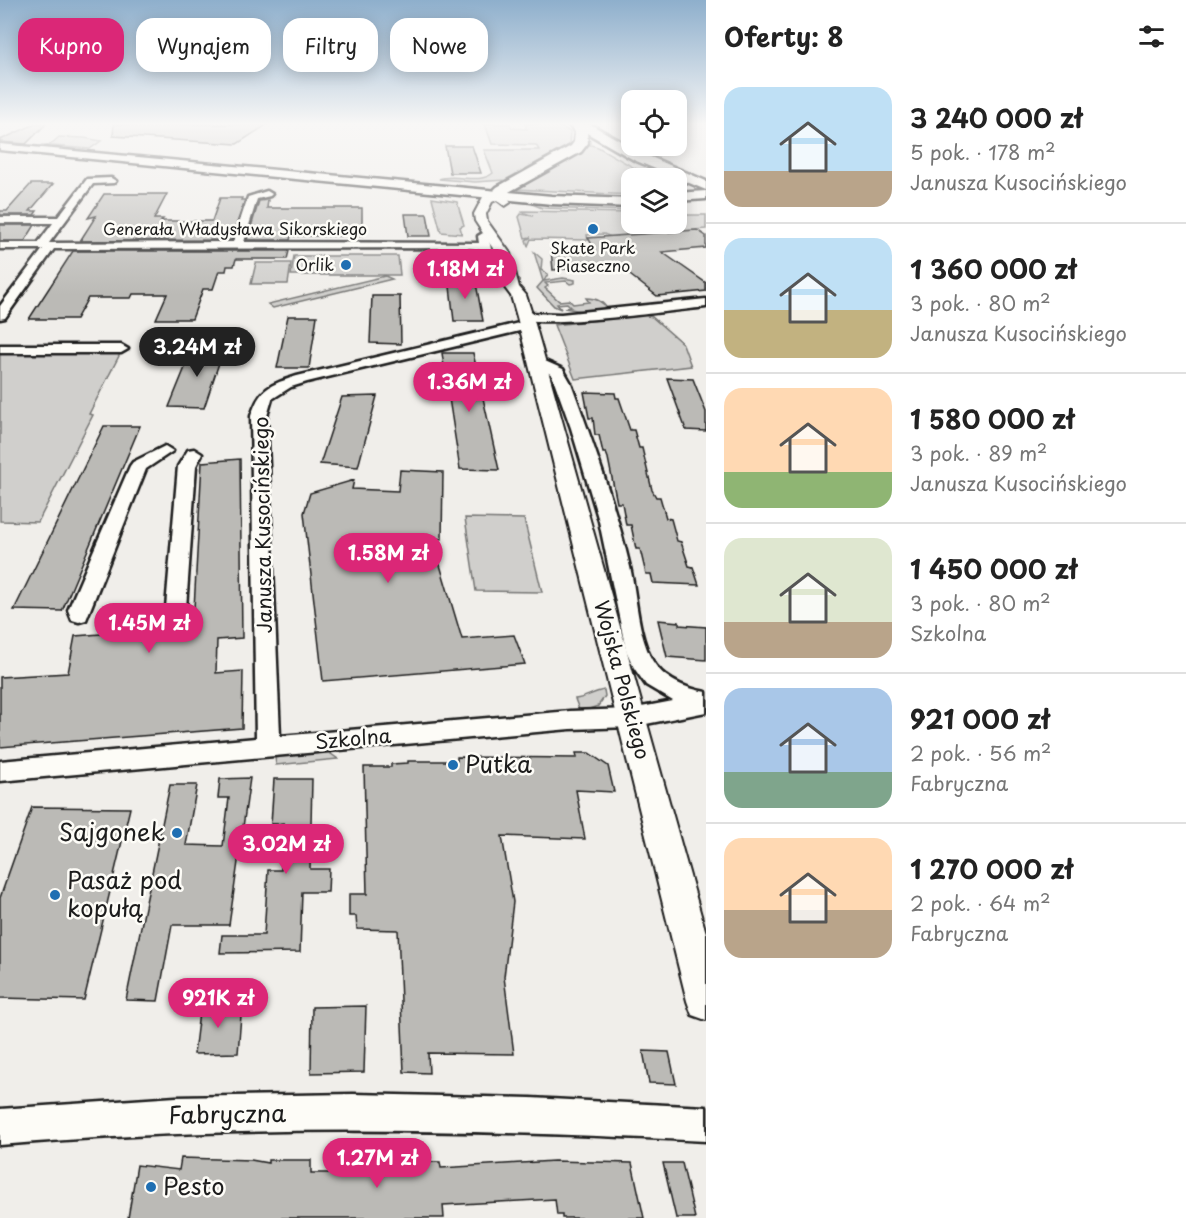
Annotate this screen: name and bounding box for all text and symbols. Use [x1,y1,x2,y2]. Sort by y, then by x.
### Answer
text: Oferty: 8 [724,17,843,56]
chip: Kupno [18,18,124,72]
chip: Wynajem [136,18,271,72]
chip: Filtry [283,18,378,72]
chip: Nowe [390,18,488,72]
icon: filters [1135,20,1168,53]
map controls [621,90,687,234]
button: locate [621,90,687,156]
text: 3 240 000 zł [910,98,1082,137]
icon: home [772,111,844,183]
text: 5 pok. · 178 m² [910,137,1056,167]
text: Janusza Kusocińskiego [910,167,1127,197]
button: layers [621,168,687,234]
street label: Generała Władysława Sikorskiego [103,216,367,240]
marker: Skate Park Piaseczno [586,222,600,236]
place label: Skate Park Piaseczno [550,235,636,277]
pin: 1.18M zł [403,249,527,300]
text: 1 360 000 zł [910,249,1076,288]
place label: Orlik [295,252,334,276]
text: 1.18M zł [427,253,503,283]
marker: Orlik [339,258,353,272]
icon: home [772,262,844,334]
text: 3 pok. · 80 m² [910,288,1051,318]
text: Janusza Kusocińskiego [910,318,1127,348]
pin: 3.24M zł [135,327,259,378]
text: 3.24M zł [153,331,241,361]
pin: 1.36M zł [407,362,531,413]
text: 1.36M zł [427,366,511,396]
text: 1 580 000 zł [910,399,1074,438]
icon: home [772,412,844,484]
street label: Janusza Kusocińskiego [245,416,279,634]
text: 3 pok. · 89 m² [910,438,1047,468]
text: Janusza Kusocińskiego [910,468,1127,498]
pin: 1.58M zł [326,533,450,584]
text: 1.58M zł [348,537,428,567]
text: 1 450 000 zł [910,549,1077,588]
icon: home [772,562,844,634]
text: 3 pok. · 80 m² [910,588,1051,618]
street label: Wojska Polskiego [587,597,659,763]
pin: 1.45M zł [87,603,211,654]
text: 1.45M zł [108,607,190,637]
text: Szkolna [910,618,986,648]
text: 921 000 zł [910,699,1050,738]
icon: home [772,712,844,784]
street label: Szkolna [314,720,393,756]
text: 2 pok. · 56 m² [910,738,1051,768]
place label: Putka [465,745,532,781]
marker: Putka [446,758,460,772]
text: Fabryczna [910,768,1008,798]
place label: Sajgonek [59,813,165,849]
pin: 3.02M zł [224,824,348,875]
marker: Sajgonek [170,826,184,840]
text: 3.02M zł [242,828,330,858]
text: 1 270 000 zł [910,849,1073,888]
place label: Pasaż pod kopułą [67,861,182,925]
icon: home [772,862,844,934]
marker: Pasaż pod kopułą [48,888,62,902]
text: 2 pok. · 64 m² [910,888,1051,918]
text: Fabryczna [910,918,1008,948]
pin: 921K zł [163,978,273,1029]
text: 921K zł [182,982,254,1012]
street label: Fabryczna [168,1094,286,1132]
pin: 1.27M zł [315,1138,439,1189]
text: 1.27M zł [337,1142,417,1172]
place label: Pesto [163,1167,225,1203]
marker: Pesto [144,1180,158,1194]

